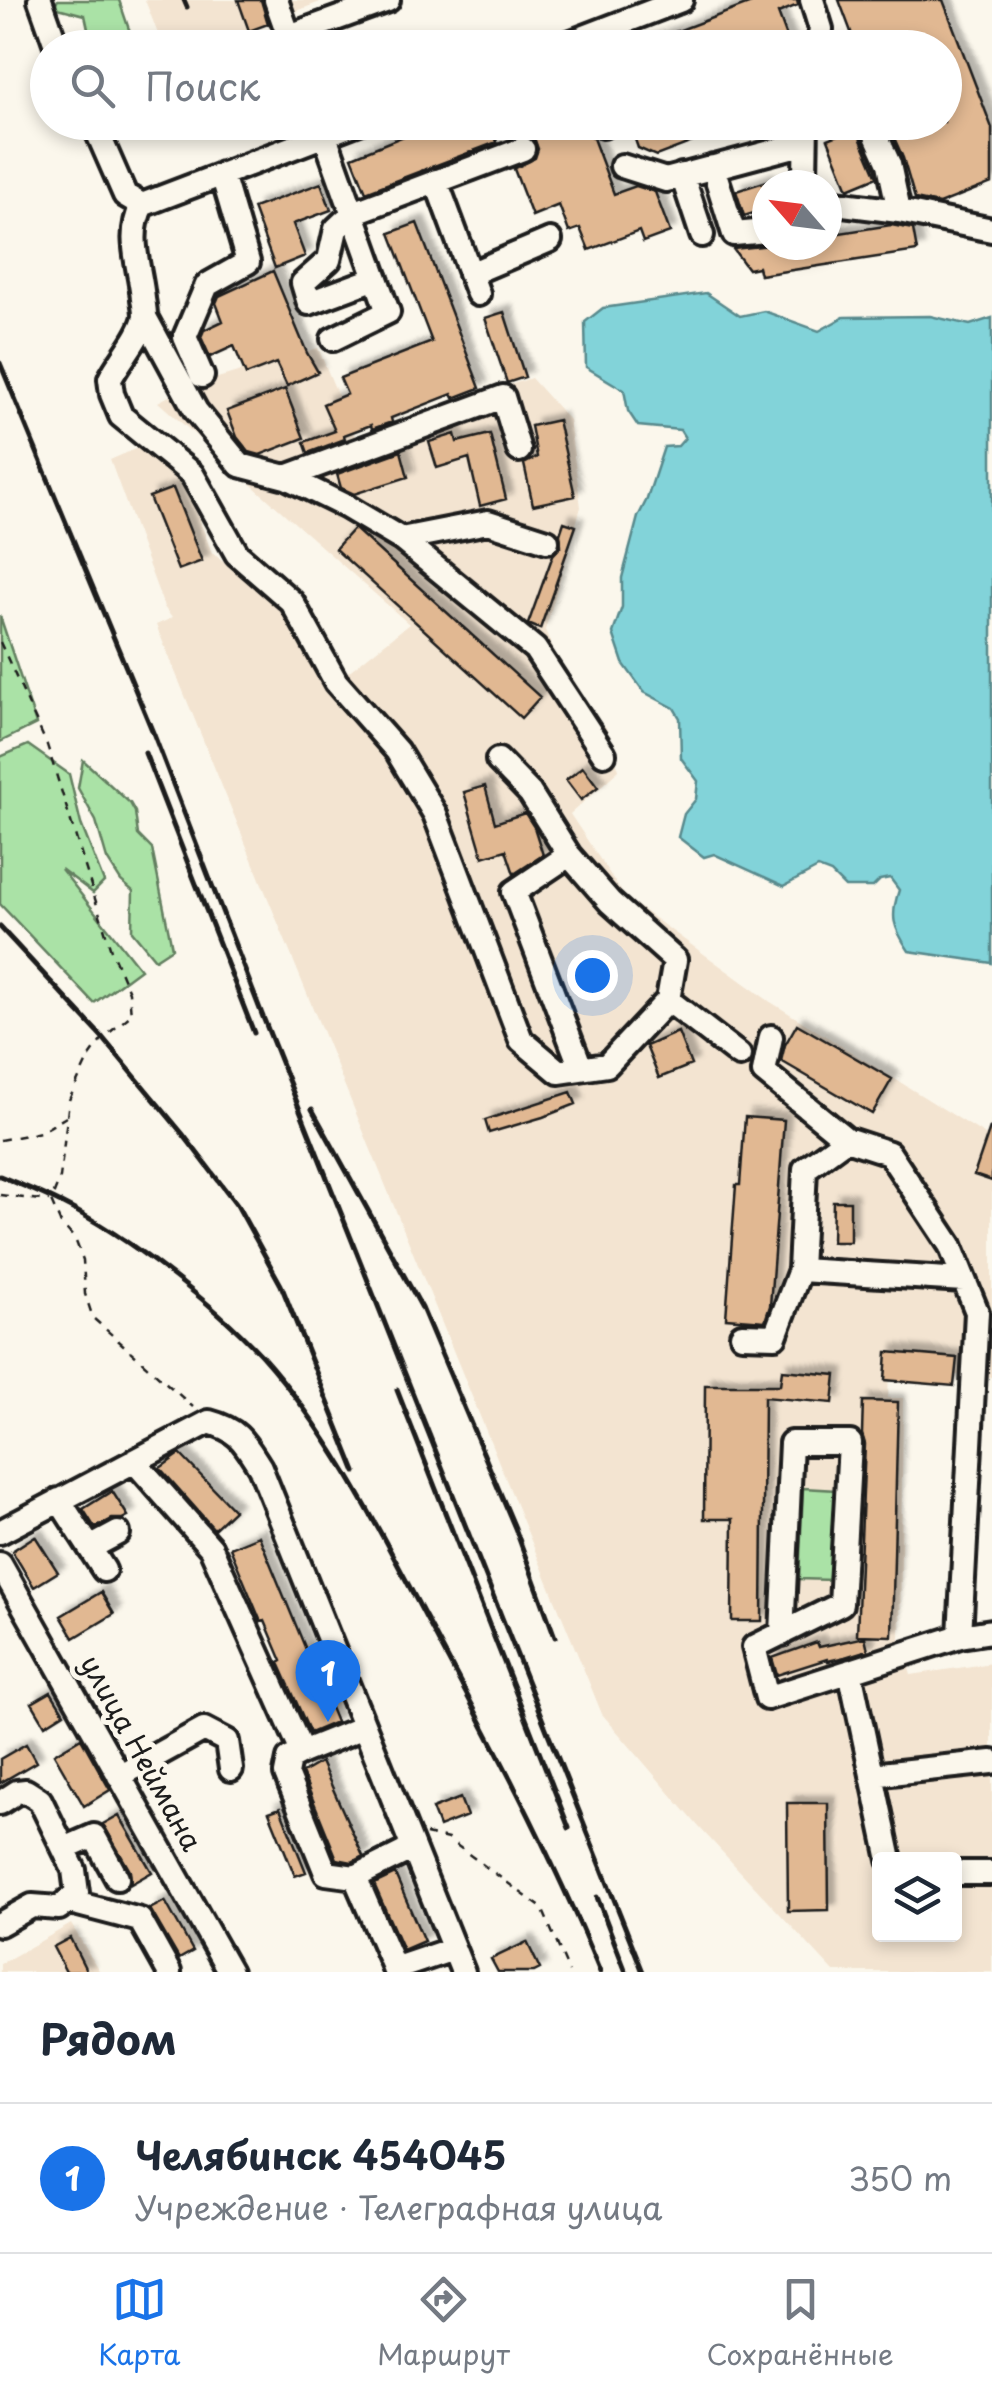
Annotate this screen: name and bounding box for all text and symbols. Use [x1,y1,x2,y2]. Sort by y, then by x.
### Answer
search box [30,30,962,140]
text: Поиск [145,57,260,114]
icon: search [65,58,120,113]
north arrow [752,170,842,260]
your location [567,950,618,1001]
pin: 1 [296,1640,360,1722]
street label: улица Неймана [71,1646,214,1859]
map controls [872,1852,962,1942]
button: layers [872,1852,962,1942]
text: Рядом [40,2006,177,2069]
text: Челябинск 454045 [135,2126,507,2183]
text: 1 [65,2154,80,2202]
text: 350 m [848,2154,952,2202]
text: Учреждение · Телеграфная улица [135,2183,662,2231]
tab: Карта [98,2272,181,2375]
tab: Маршрут [377,2272,510,2375]
tab: Сохранённые [706,2272,894,2375]

